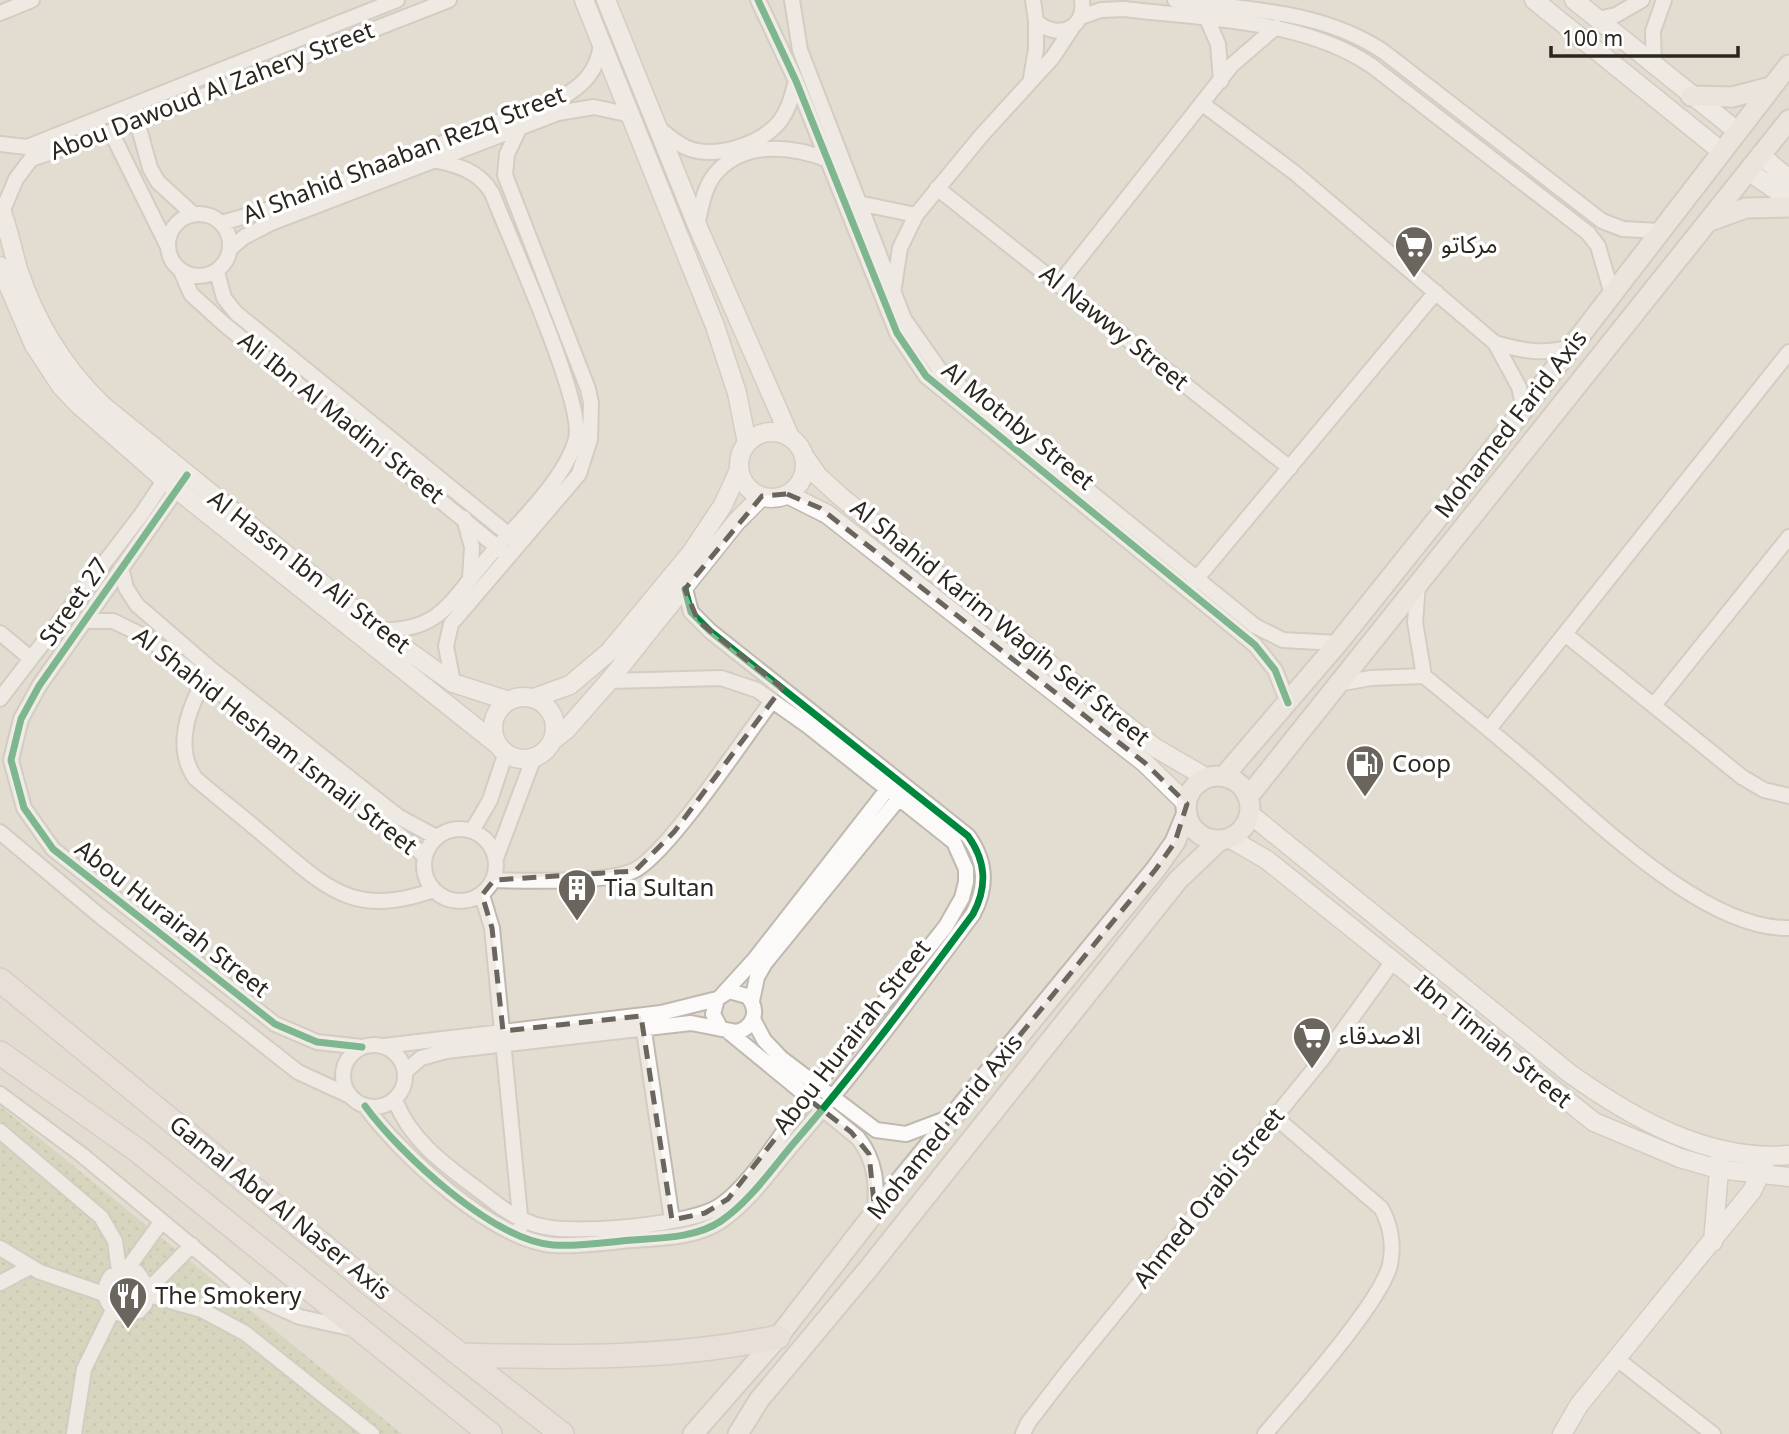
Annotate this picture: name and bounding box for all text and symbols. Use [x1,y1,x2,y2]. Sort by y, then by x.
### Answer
street label: Abou Dawoud Al Zahery Street [45,12,379,167]
scale bar [1551,14,1738,58]
text: 100 m [1562,24,1623,52]
street label: Al Shahid Shaaban Rezq Street [237,77,570,230]
supermarket icon: مركاتو [1393,224,1435,279]
place label: مركاتو [1441,227,1498,260]
street label: Al Nawwy Street [1034,257,1197,397]
street label: Mohamed Farid Axis [1426,322,1594,524]
street label: Ali Ibn Al Madini Street [232,323,452,510]
street label: Al Motnby Street [936,353,1102,497]
street label: Al Hassn Ibn Ali Street [202,481,418,660]
street label: Al Shahid Karim Wagih Seif Street [844,491,1158,753]
street label: Street 27 [30,550,115,652]
street label: Al Shahid Hesham Ismail Street [127,618,425,861]
fuel station icon: Coop [1344,743,1386,798]
place label: Coop [1392,746,1451,779]
street label: Abou Hurairah Street [69,831,277,1004]
building icon: Tia Sultan [556,867,598,922]
place label: Tia Sultan [604,870,714,903]
street label: Abou Hurairah Street [764,932,937,1140]
street label: Ibn Timiah Street [1408,967,1580,1115]
supermarket icon: الاصدقاء [1291,1015,1333,1070]
place label: الاصدقاء [1339,1018,1421,1051]
street label: Mohamed Farid Axis [859,1026,1029,1226]
street label: Ahmed Orabi Street [1125,1100,1291,1294]
street label: Gamal Abd Al Naser Axis [163,1107,399,1307]
restaurant icon: The Smokery [107,1275,149,1330]
place label: The Smokery [155,1278,302,1311]

